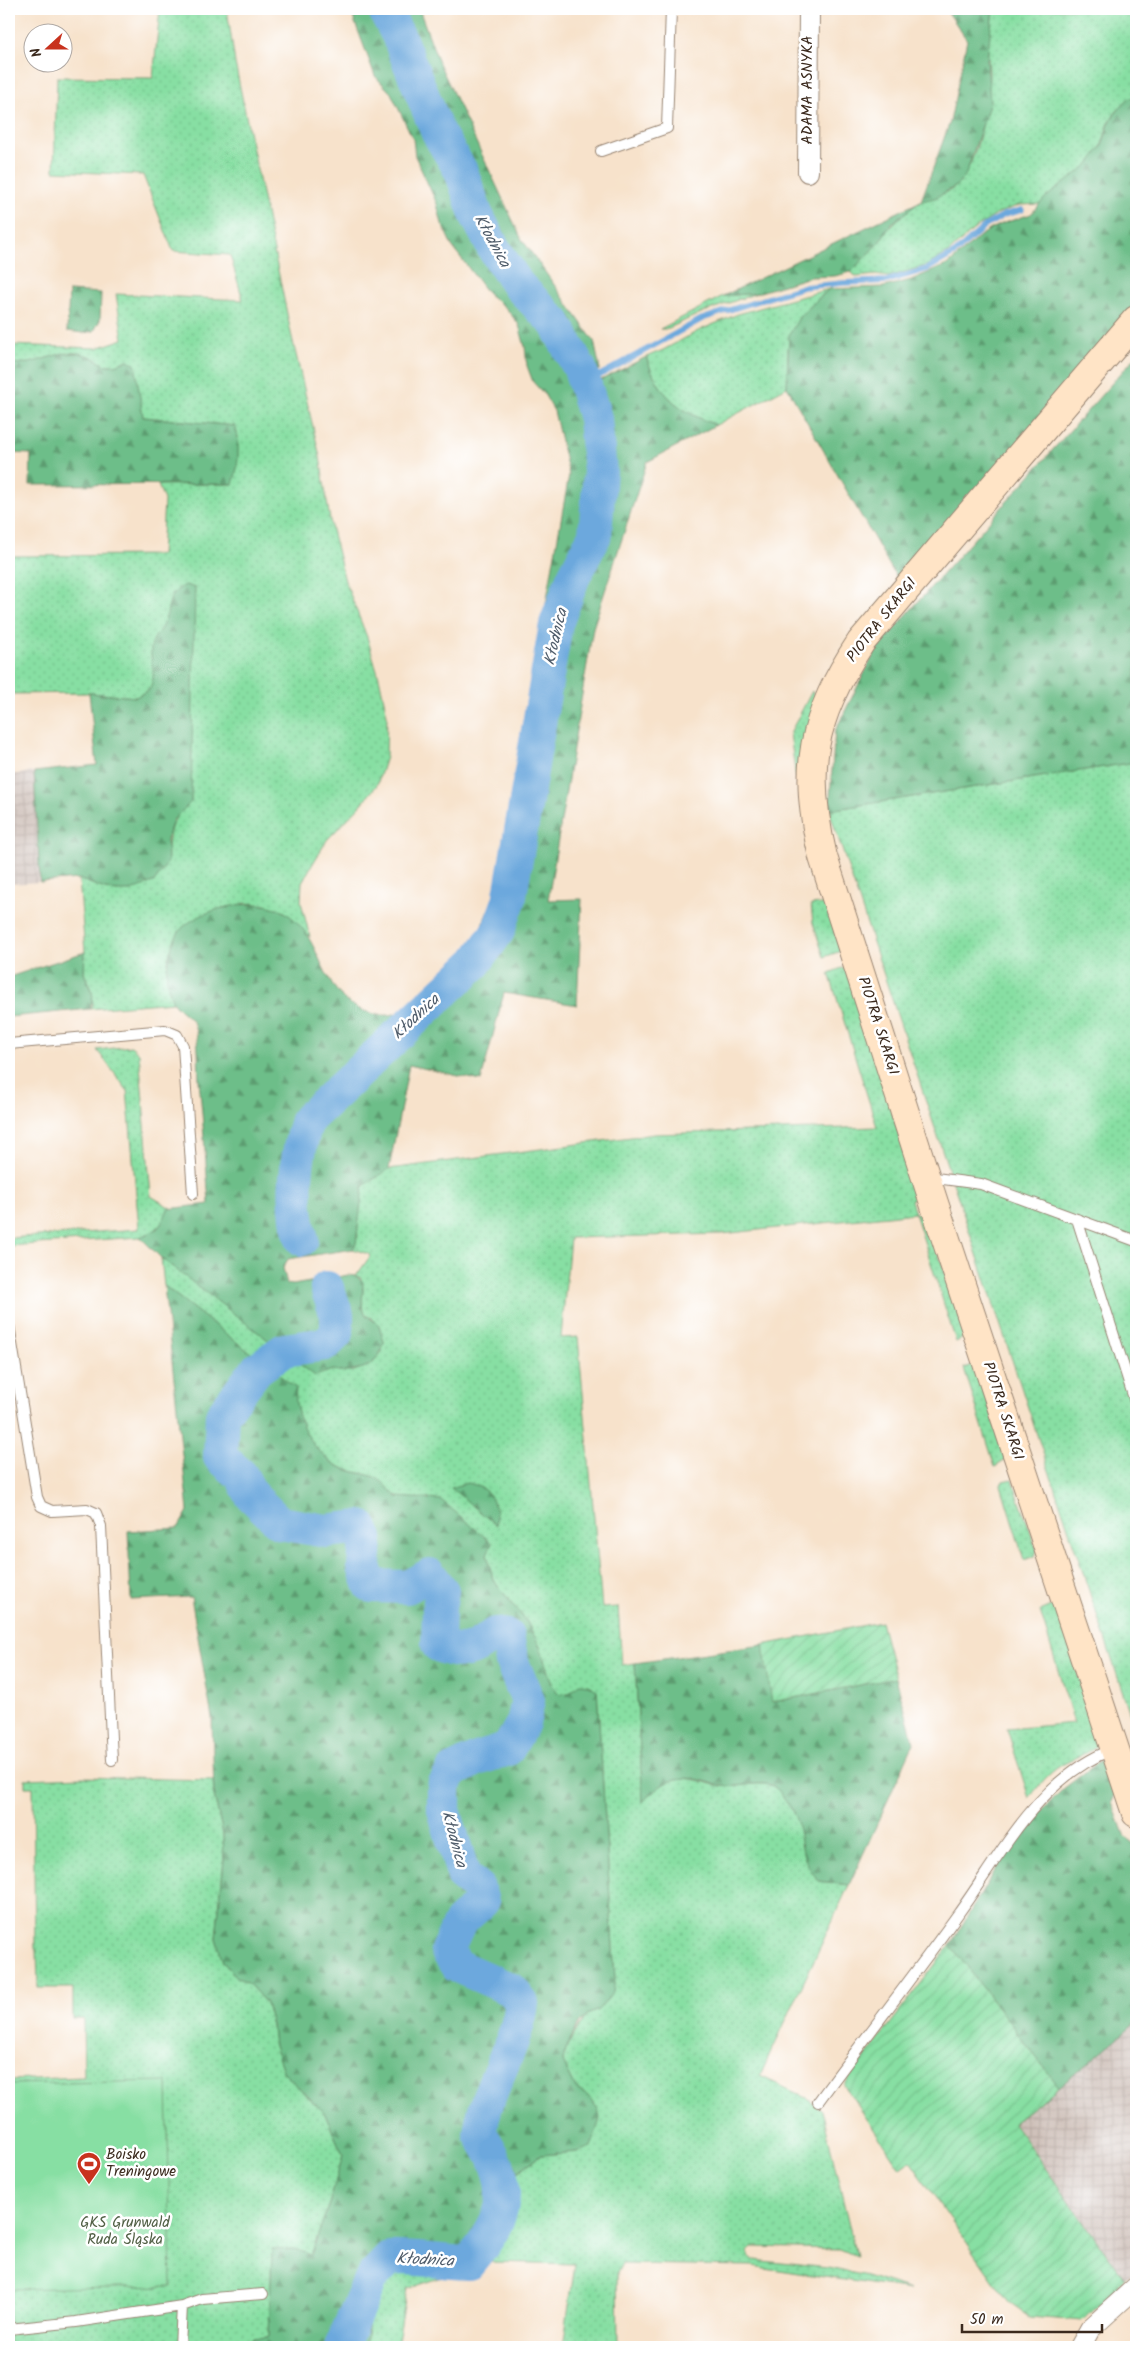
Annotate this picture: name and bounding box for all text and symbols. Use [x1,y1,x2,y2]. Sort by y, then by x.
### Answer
north arrow [22,22,72,72]
street label: ADAMA ASNYKA [796,36,820,144]
text: N [25,44,49,60]
water label: Kłodnica [467,210,518,273]
street label: PIOTRA SKARGI [841,572,923,668]
water label: Kłodnica [537,605,575,668]
street label: PIOTRA SKARGI [851,974,905,1079]
water label: Kłodnica [386,987,447,1046]
street label: PIOTRA SKARGI [976,1359,1030,1464]
water label: Kłodnica [434,1808,474,1871]
place label: Boisko Treningowe [106,2143,176,2184]
sports icon: Boisko Treningowe [76,2151,102,2185]
park label: GKS Grunwald Ruda Śląska [80,2211,170,2252]
water label: Kłodnica [396,2246,456,2274]
scale bar [962,2301,1102,2333]
text: 50 m [970,2308,1004,2332]

